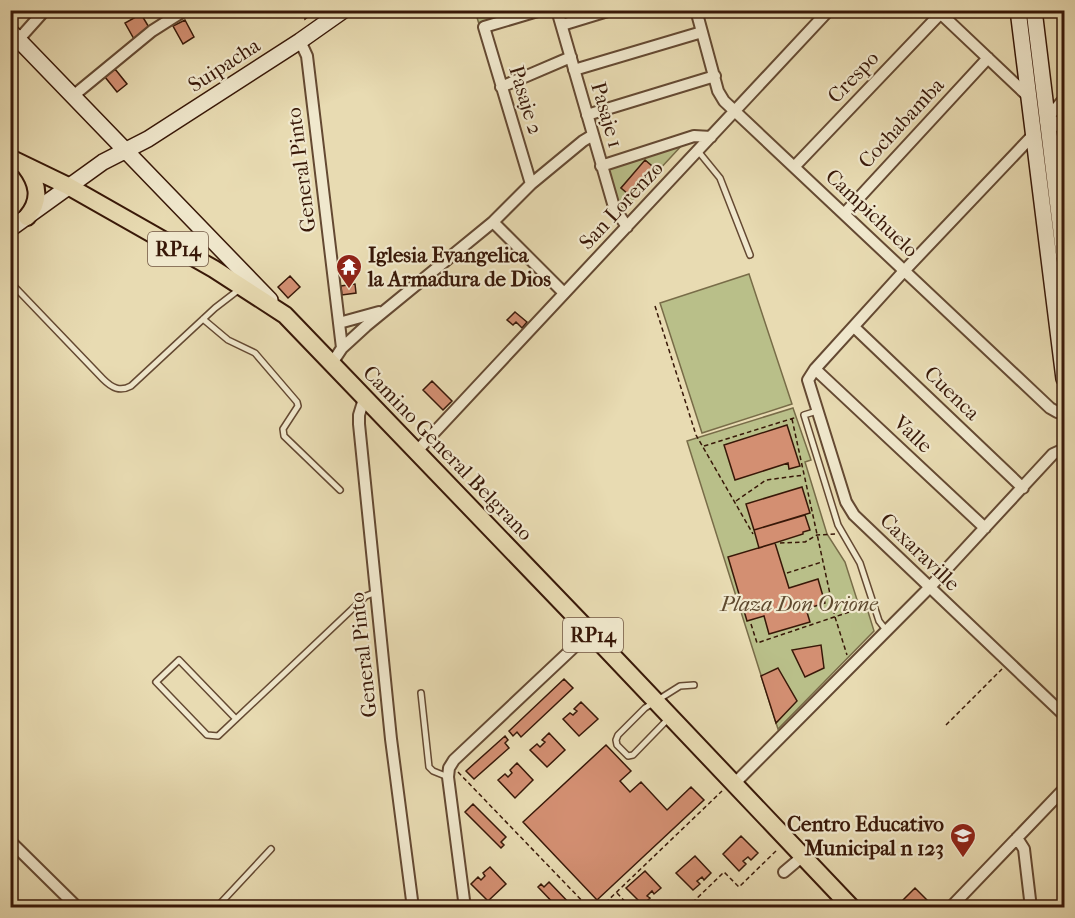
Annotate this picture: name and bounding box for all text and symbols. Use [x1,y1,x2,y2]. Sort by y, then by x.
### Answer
street label: Suipacha [184,33,265,97]
street label: Crespo [822,46,884,108]
street label: Pasaje 2 [504,63,548,137]
street label: Cochabamba [853,73,949,173]
street label: Pasaje 1 [586,79,628,151]
street label: General Pinto [281,106,321,234]
street label: San Lorenzo [574,156,668,254]
street label: Campichuelo [821,164,923,262]
road number: RP14 [148,232,208,266]
place label: Iglesia Evangelica la Armadura de Dios [367,243,551,291]
temple icon: Iglesia Evangelica la Armadura de Dios [334,252,364,290]
street label: Camino General Belgrano [358,361,538,545]
street label: Cuenca [919,361,985,425]
street label: Valle [888,410,937,458]
street label: Caxaraville [875,508,965,596]
street label: General Pinto [344,591,382,719]
park label: Plaza Don Orione [719,592,878,616]
road number: RP14 [563,618,623,652]
place label: Centro Educativo Municipal n 123 [787,812,944,860]
school or university icon: Centro Educativo Municipal n 123 [948,821,978,859]

